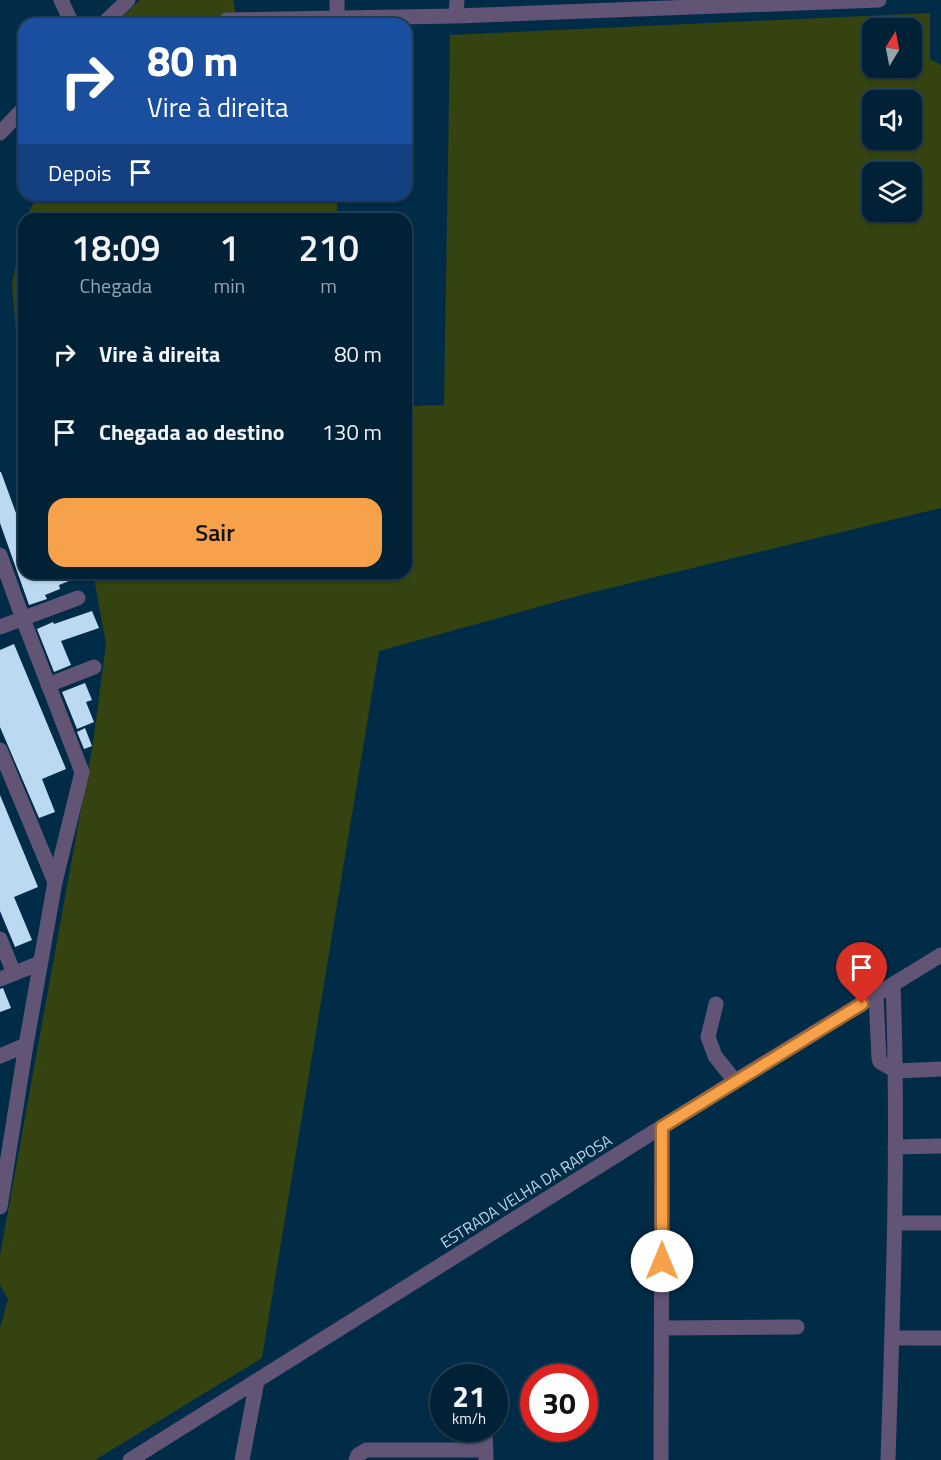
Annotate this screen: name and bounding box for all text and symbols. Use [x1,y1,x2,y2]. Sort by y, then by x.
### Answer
north arrow [862,18,922,78]
map controls [862,18,922,222]
text: 80 m [147,28,239,92]
icon: right [48,42,126,120]
text: Vire à direita [147,86,289,127]
button: sound [862,90,922,150]
text: Depois [48,156,112,190]
icon: arrive [124,156,157,189]
button: layers [862,162,922,222]
text: 18:09 [71,220,160,275]
text: 1 [219,220,239,275]
text: 210 [298,220,359,275]
text: Chegada [79,270,152,301]
text: min [213,270,245,301]
text: m [320,270,337,301]
text: Vire à direita [99,337,220,371]
text: 80 m [334,337,382,371]
icon: right [48,338,81,371]
text: Chegada ao destino [99,415,285,449]
text: 130 m [322,415,382,449]
icon: arrive [48,416,81,449]
button: Sair [48,498,382,567]
pin [836,942,887,1004]
icon: arrive [845,951,878,984]
street label: ESTRADA VELHA DA RAPOSA [435,1128,617,1254]
position arrow [630,1229,694,1293]
speed limit sign: 30 [520,1364,598,1442]
text: 21 [452,1373,486,1419]
text: km/h [452,1407,486,1430]

